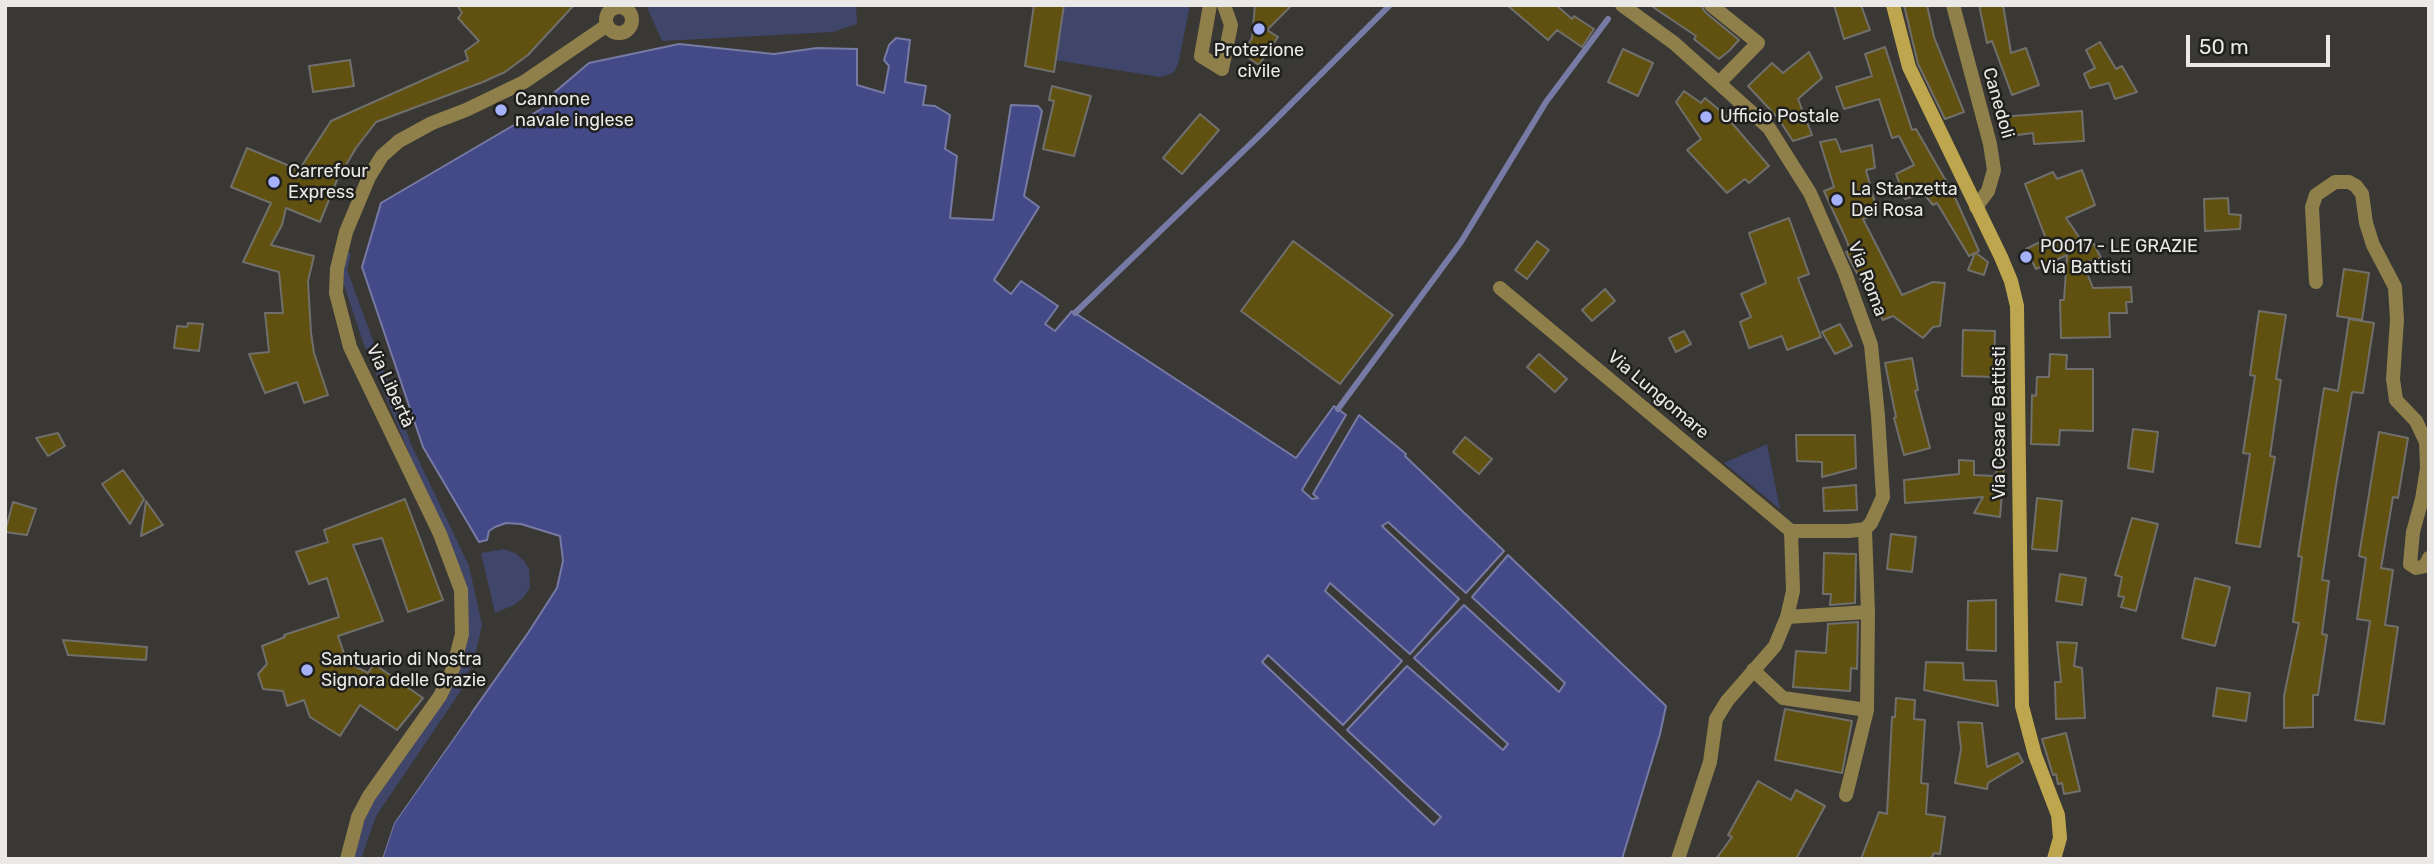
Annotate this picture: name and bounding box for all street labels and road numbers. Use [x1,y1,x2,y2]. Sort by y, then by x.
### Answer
street label: Canedoli [1978,65,2018,141]
street label: Via Roma [1843,239,1891,319]
street label: Via Libertà [361,341,419,431]
street label: Via Lungomare [1603,346,1713,444]
street label: Via Cesare Battisti [1989,346,2011,500]

